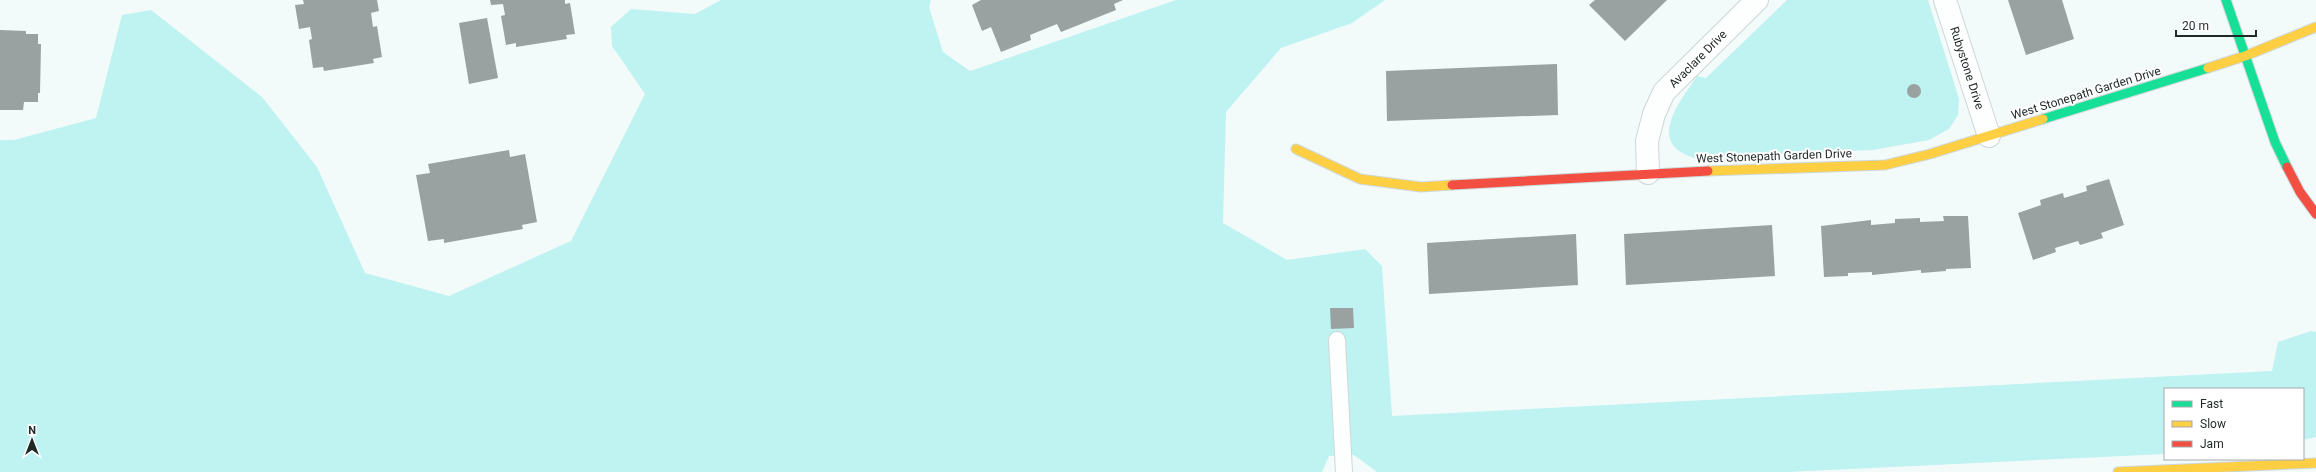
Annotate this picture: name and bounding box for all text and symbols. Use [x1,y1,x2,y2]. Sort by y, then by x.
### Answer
scale bar [2176,12,2256,38]
text: 20 m [2182,19,2209,33]
street label: Rubystone Drive [1947,25,1987,111]
street label: Avaclare Drive [1666,27,1730,91]
street label: West Stonepath Garden Drive [2009,64,2163,122]
street label: West Stonepath Garden Drive [1696,146,1852,166]
legend [2164,388,2304,460]
text: Fast [2200,397,2223,411]
text: Slow [2200,417,2226,431]
north arrow [12,420,52,460]
text: N [28,424,36,437]
text: Jam [2200,437,2224,451]

